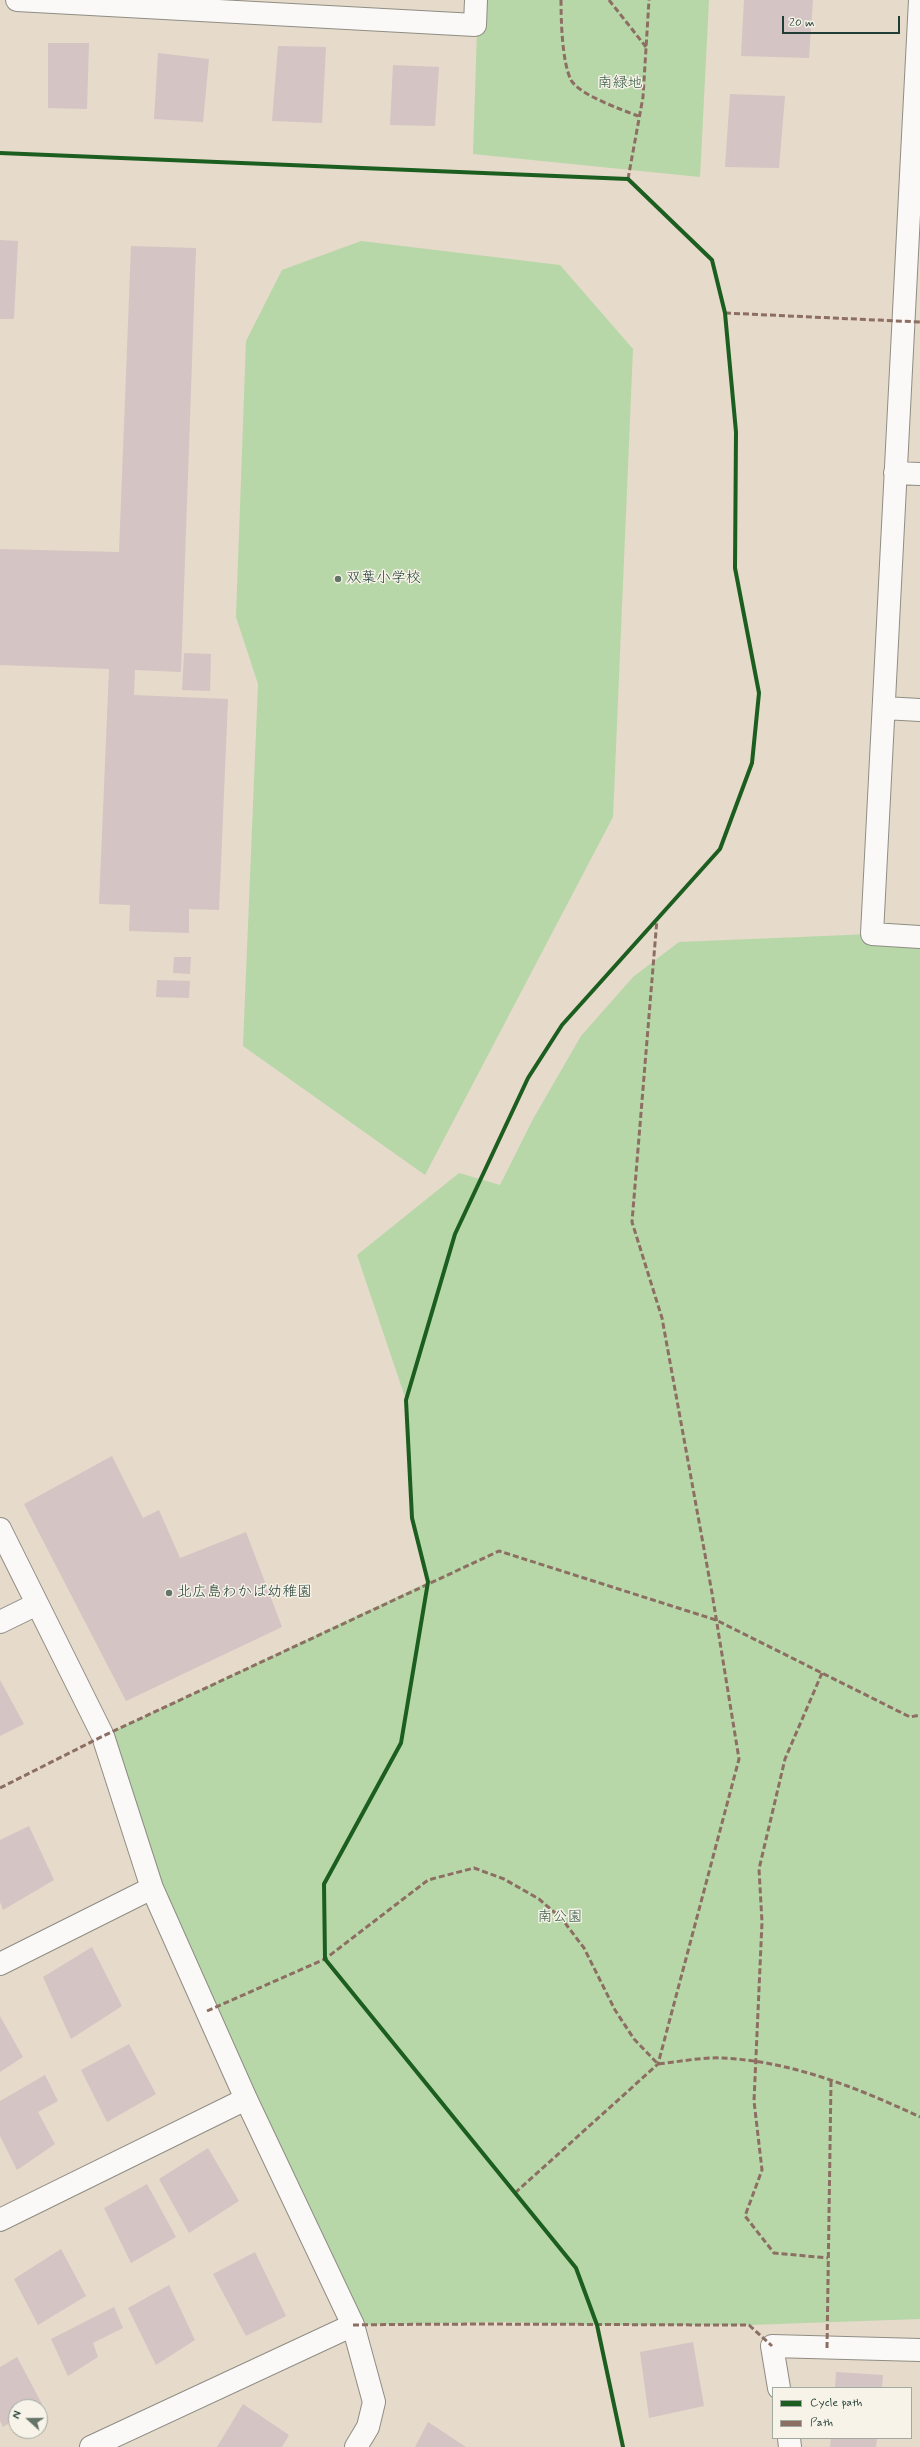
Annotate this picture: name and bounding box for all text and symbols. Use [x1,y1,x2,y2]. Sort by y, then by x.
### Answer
scale bar [784,8,902,34]
text: 20 m [789,15,815,31]
park label: 南緑地 [598,75,642,93]
place label: 双葉小学校 [346,570,421,588]
marker: 双葉小学校 [333,574,343,584]
place label: 北広島わかば幼稚園 [177,1584,312,1602]
marker: 北広島わかば幼稚園 [164,1588,174,1598]
park label: 南公園 [538,1909,582,1927]
legend [772,2387,912,2439]
text: Cycle path [810,2395,862,2411]
north arrow [8,2399,48,2439]
text: N [10,2409,26,2421]
text: Path [810,2415,833,2431]

